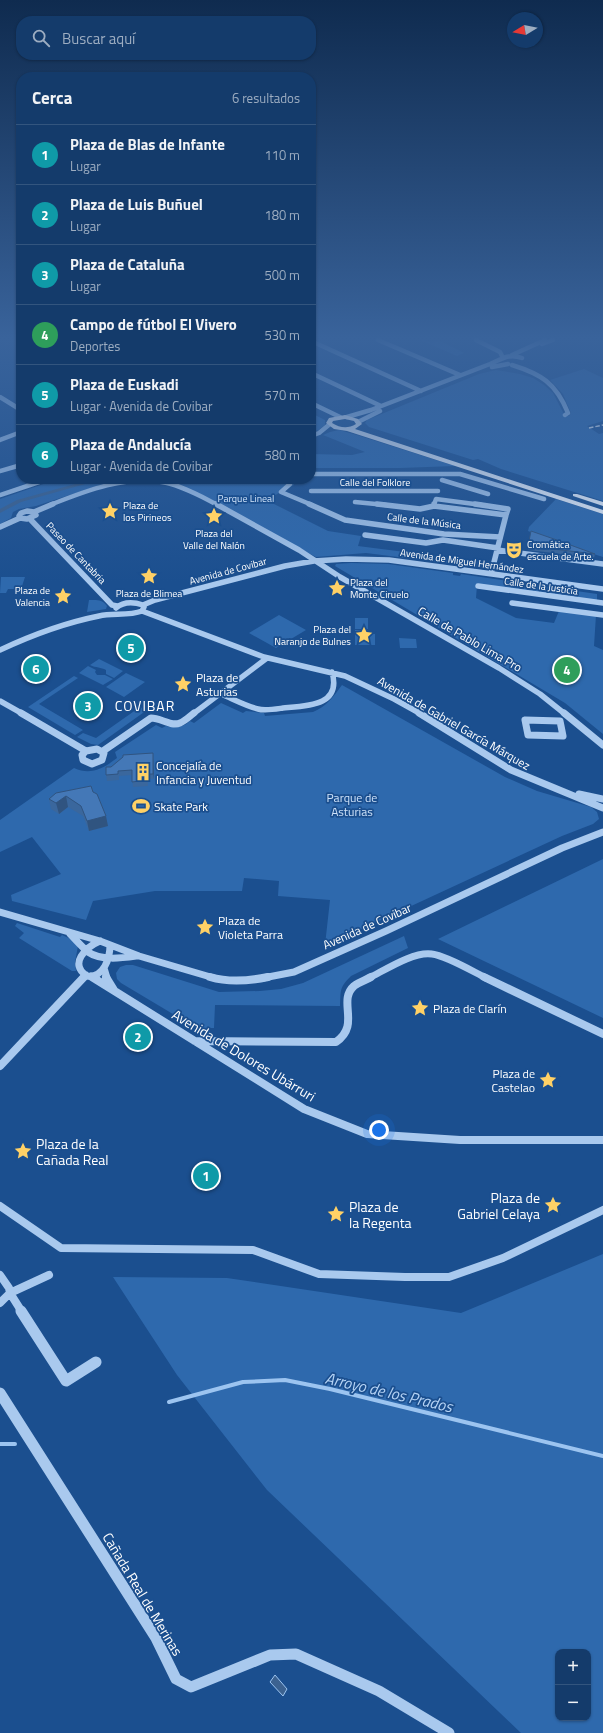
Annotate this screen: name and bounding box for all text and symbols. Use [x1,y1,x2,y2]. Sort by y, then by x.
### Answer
north arrow [507,12,543,48]
search box [16,16,316,60]
icon: search [30,27,52,49]
text: Buscar aquí [62,27,135,50]
text: Cerca [32,85,72,111]
text: 6 resultados [232,88,300,108]
text: Plaza de Blas de Infante [70,133,225,156]
text: 1 [41,145,49,165]
text: 110 m [264,145,300,165]
text: Lugar [70,156,101,176]
text: Plaza de Luis Buñuel [70,193,203,216]
text: 2 [41,205,49,225]
text: 180 m [264,205,300,225]
text: Lugar [70,216,101,236]
text: Plaza de Cataluña [70,253,185,276]
text: 3 [41,265,49,285]
text: 500 m [264,265,300,285]
text: Lugar [70,276,101,296]
text: Campo de fútbol El Vivero [70,313,237,336]
text: 4 [41,325,49,345]
text: 530 m [264,325,300,345]
text: Deportes [70,336,120,356]
text: Plaza de Euskadi [70,373,179,396]
text: 5 [41,385,49,405]
text: 570 m [264,385,300,405]
text: Lugar · Avenida de Covibar [70,396,213,416]
text: Plaza de Andalucía [70,433,191,456]
text: 6 [41,445,49,465]
text: 580 m [264,445,300,465]
text: Lugar · Avenida de Covibar [70,456,213,476]
street label: Calle del Folklore [340,475,410,490]
park label: Parque Lineal [218,491,274,506]
place label: Plaza de los Pirineos [123,498,172,525]
place icon: Plaza de los Pirineos [100,501,120,521]
place icon: Plaza del Valle del Nalón [204,506,224,526]
street label: Calle de la Música [386,509,462,533]
street label: Paseo de Cantabria [43,519,109,587]
place label: Plaza del Valle del Nalón [183,526,245,553]
place label: Cromática escuela de Arte. [527,537,594,564]
theatre icon: Cromática escuela de Arte. [504,540,524,560]
street label: Avenida de Miguel Hernández [399,545,525,577]
street label: Avenida de Covibar [188,553,269,589]
place icon: Plaza de Blimea [139,566,159,586]
street label: Calle de la Justicia [503,573,579,599]
place label: Plaza del Monte Ciruelo [350,575,409,602]
place icon: Plaza del Monte Ciruelo [327,578,347,598]
place label: Plaza de Valencia [15,583,50,610]
place icon: Plaza de Valencia [53,586,73,606]
place label: Plaza de Blimea [116,586,182,601]
street label: Calle de Pablo Lima Pro [414,601,526,677]
place label: Plaza del Naranjo de Bulnes [274,622,351,649]
place icon: Plaza del Naranjo de Bulnes [354,625,374,645]
pin: 5 [118,633,144,663]
pin: 6 [23,654,49,684]
pin: 4 [554,655,580,685]
place label: Plaza de Asturias [196,668,238,701]
street label: Avenida de Gabriel García Márquez [374,671,534,775]
place icon: Plaza de Asturias [173,674,193,694]
pin: 3 [75,691,101,721]
district label: COVIBAR [115,695,175,716]
place label: Concejalía de Infancia y Juventud [156,756,252,789]
building icon: Concejalía de Infancia y Juventud [133,762,153,782]
park label: Parque de Asturias [327,788,377,821]
sports icon: Skate Park [131,796,151,816]
place label: Skate Park [154,797,208,816]
street label: Avenida de Covibar [320,898,414,954]
place label: Plaza de Violeta Parra [218,911,283,944]
place icon: Plaza de Violeta Parra [195,917,215,937]
place icon: Plaza de Clarín [410,998,430,1018]
place label: Plaza de Clarín [433,999,507,1018]
street label: Avenida de Dolores Ubárruri [168,1004,320,1106]
pin: 2 [125,1022,151,1052]
place label: Plaza de Castelao [491,1064,535,1097]
place icon: Plaza de Castelao [538,1070,558,1090]
your location [369,1120,389,1140]
place label: Plaza de la Cañada Real [36,1133,108,1170]
place icon: Plaza de la Cañada Real [13,1141,33,1161]
pin: 1 [193,1161,219,1191]
place label: Plaza de Gabriel Celaya [457,1187,540,1224]
place icon: Plaza de Gabriel Celaya [543,1195,563,1215]
place label: Plaza de la Regenta [349,1196,412,1233]
place icon: Plaza de la Regenta [326,1204,346,1224]
water label: Arroyo de los Prados [323,1366,456,1419]
street label: Cañada Real de Merinas [98,1528,188,1660]
map controls [555,1649,591,1721]
button: + [555,1649,591,1685]
button: − [555,1685,591,1721]

